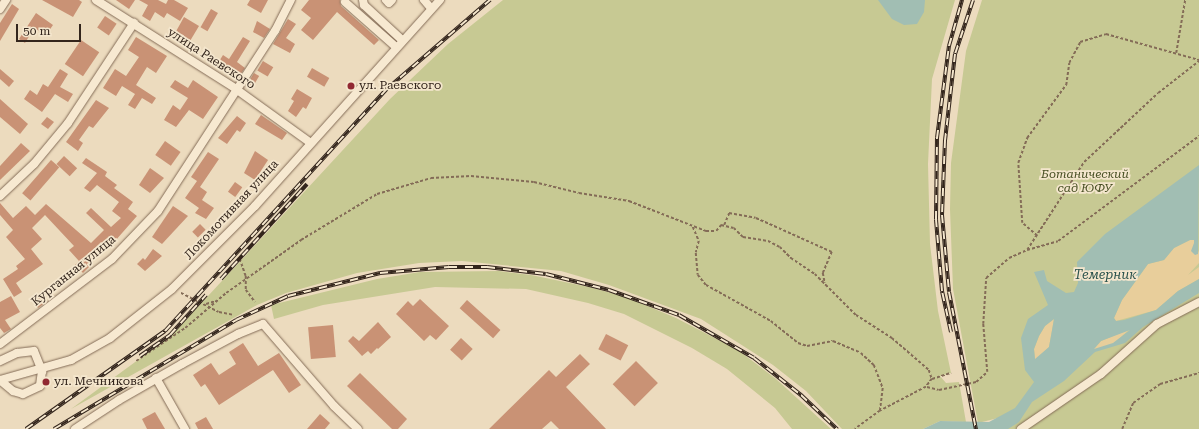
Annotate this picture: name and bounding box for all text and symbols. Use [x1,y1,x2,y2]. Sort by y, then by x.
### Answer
scale bar [18,16,83,42]
text: 50 m [23,24,50,38]
street label: улица Раевского [165,25,257,93]
place label: ул. Раевского [359,79,441,93]
marker: ул. Раевского [346,81,356,91]
street label: Локомотивная улица [182,157,282,263]
park label: Ботанический сад ЮФУ [1041,168,1129,196]
street label: Курганная улица [29,233,119,309]
water label: Темерник [1074,267,1136,283]
place label: ул. Мечникова [54,375,143,389]
marker: ул. Мечникова [41,377,51,387]

